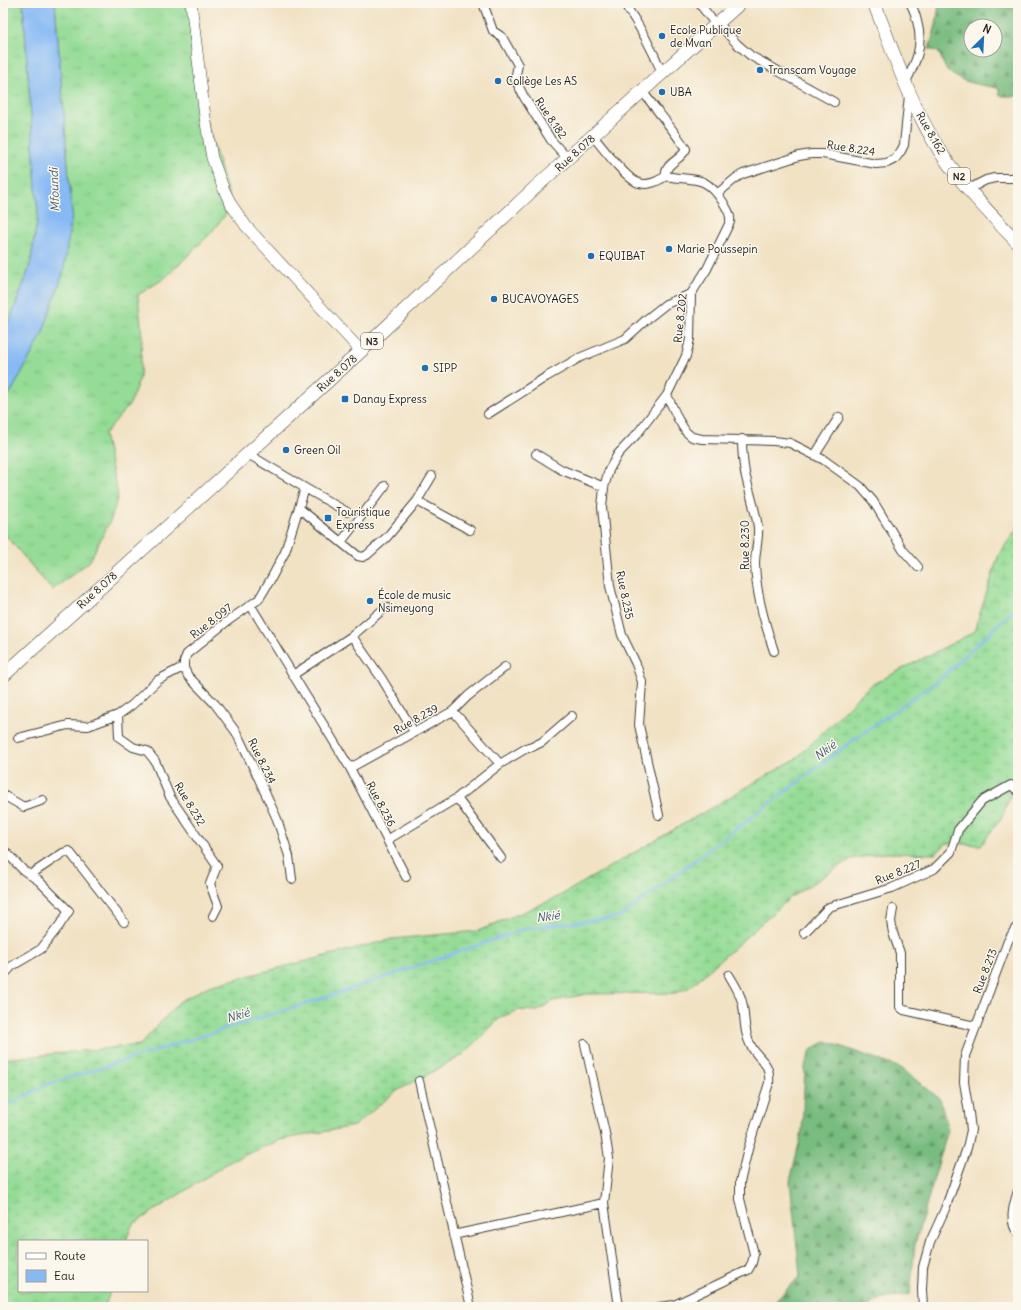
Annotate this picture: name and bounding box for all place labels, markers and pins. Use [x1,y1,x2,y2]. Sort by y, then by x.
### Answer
place label: Ecole Publique de Mvan [670,23,741,50]
marker: Ecole Publique de Mvan [657,31,667,41]
place label: Transcam Voyage [768,63,856,77]
marker: Transcam Voyage [755,65,765,75]
place label: Collège Les AS [506,74,577,88]
marker: Collège Les AS [493,76,503,86]
place label: UBA [670,85,692,99]
marker: UBA [657,87,667,97]
place label: Marie Poussepin [677,242,758,256]
marker: Marie Poussepin [664,244,674,254]
place label: EQUIBAT [599,249,646,263]
marker: EQUIBAT [586,251,596,261]
place label: BUCAVOYAGES [502,292,579,306]
marker: BUCAVOYAGES [489,294,499,304]
place label: SIPP [433,361,458,375]
marker: SIPP [420,363,430,373]
place label: Danay Express [353,392,427,406]
marker: Danay Express [340,394,350,404]
place label: Green Oil [294,443,340,457]
marker: Green Oil [281,445,291,455]
place label: Touristique Express [336,505,390,532]
marker: Touristique Express [323,513,333,523]
place label: École de music Nsimeyong [378,587,451,615]
marker: École de music Nsimeyong [365,596,375,606]

